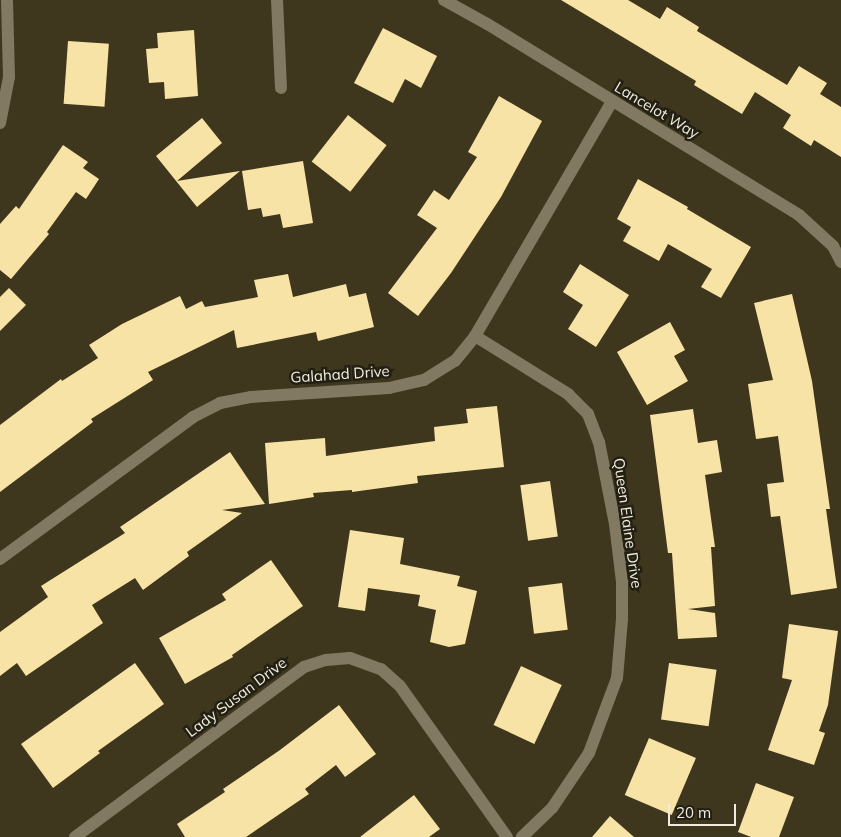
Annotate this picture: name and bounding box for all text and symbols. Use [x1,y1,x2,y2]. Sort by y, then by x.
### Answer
street label: Lancelot Way [612,78,702,142]
street label: Galahad Drive [290,362,390,386]
street label: Queen Elaine Drive [610,457,646,589]
street label: Lady Susan Drive [182,653,290,741]
scale bar [671,794,738,826]
text: 20 m [676,803,711,822]

